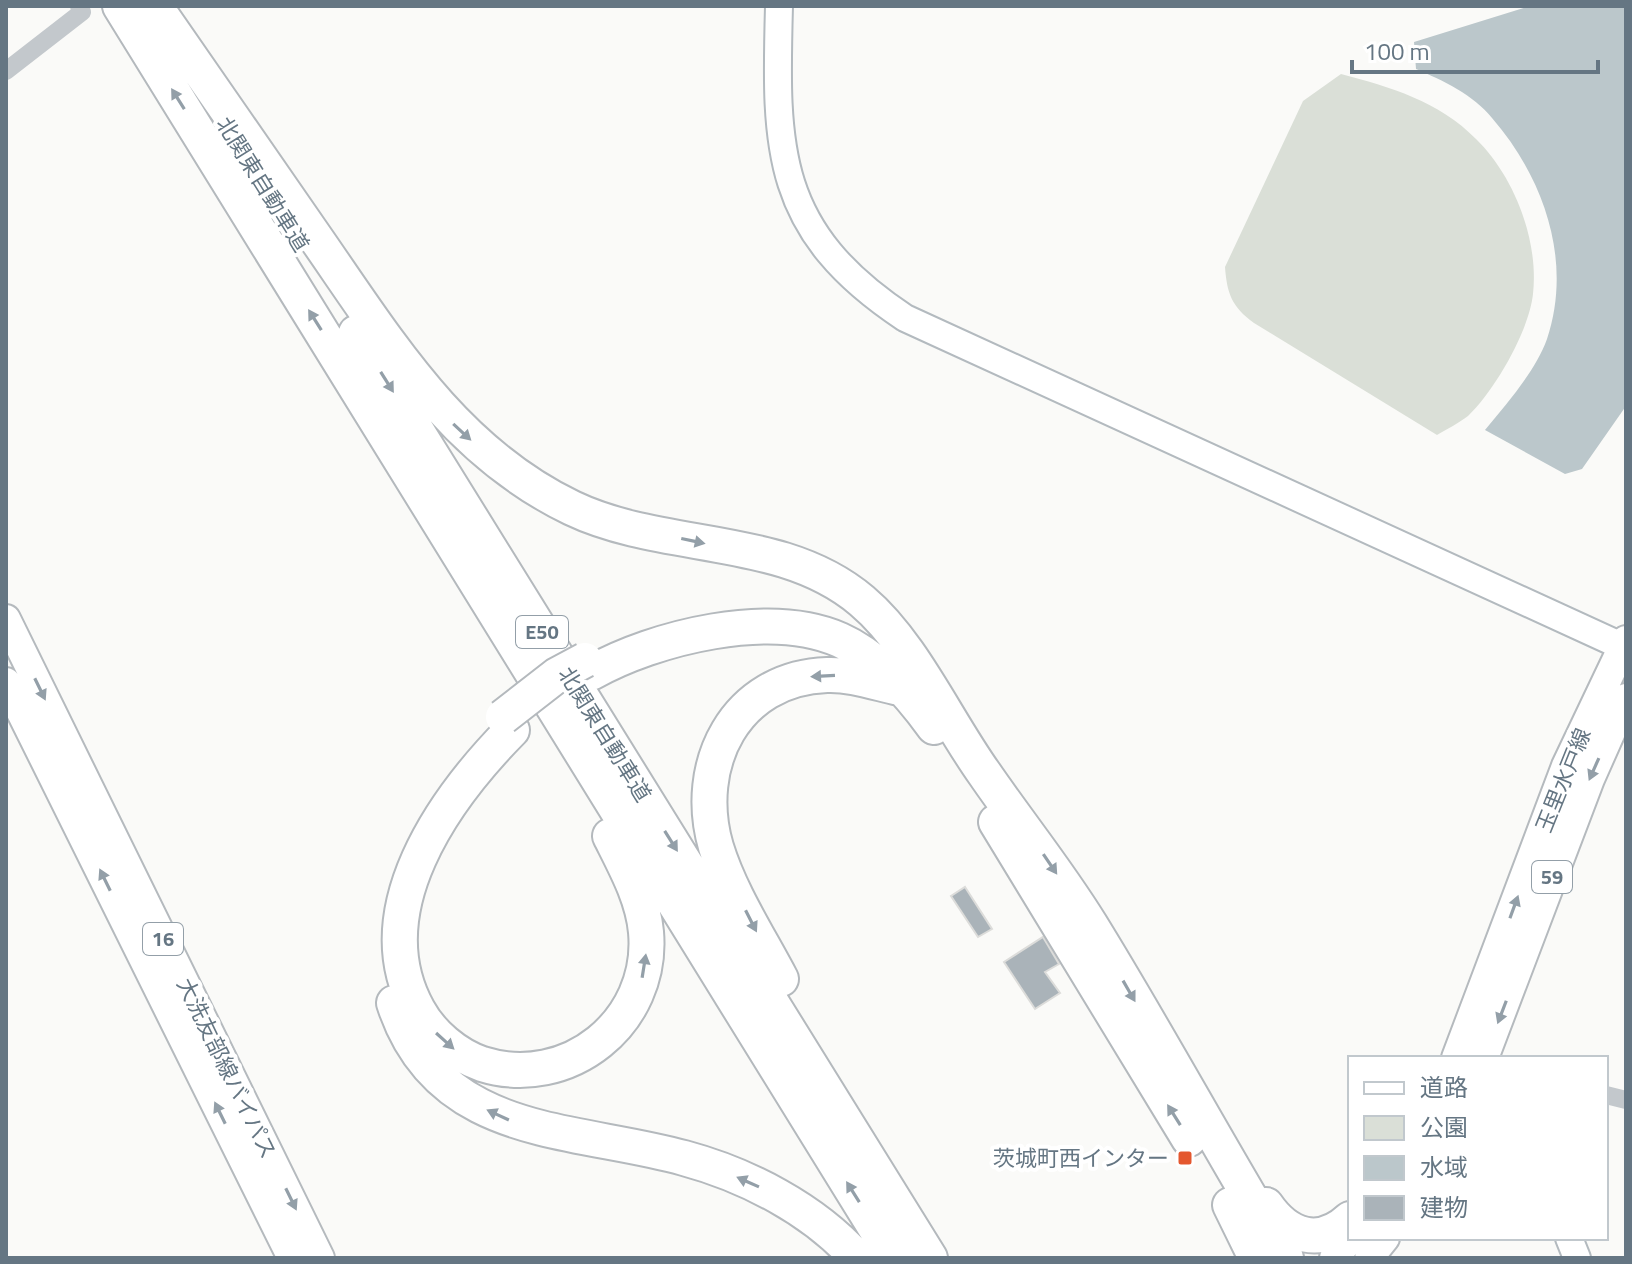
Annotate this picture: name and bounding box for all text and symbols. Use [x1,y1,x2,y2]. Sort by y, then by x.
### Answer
scale bar [1352,24,1598,74]
text: 100 m [1364,33,1430,69]
one-way arrow [171,88,185,110]
street label: 北関東自動車道 [208,110,318,258]
one-way arrow [308,309,322,331]
one-way arrow [379,371,393,393]
one-way arrow [453,423,472,441]
one-way arrow [681,536,706,548]
road number: E50 [516,616,568,648]
street label: 北関東自動車道 [550,660,660,808]
one-way arrow [810,670,835,683]
one-way arrow [34,678,47,701]
street label: 玉里水戸線 [1527,723,1599,837]
one-way arrow [1587,758,1601,781]
one-way arrow [664,830,678,852]
one-way arrow [1042,853,1057,875]
road number: 59 [1532,861,1572,893]
one-way arrow [98,868,111,891]
one-way arrow [1508,894,1521,918]
one-way arrow [744,909,757,932]
road number: 16 [143,923,183,955]
one-way arrow [638,953,650,978]
street label: 大洗友部線バイパス [168,972,286,1164]
one-way arrow [1122,980,1136,1002]
one-way arrow [1495,1001,1508,1025]
one-way arrow [434,1032,454,1049]
legend [1348,1056,1608,1240]
text: 道路 [1420,1069,1468,1105]
one-way arrow [214,1101,227,1124]
one-way arrow [1167,1104,1181,1126]
one-way arrow [486,1108,509,1122]
text: 公園 [1420,1109,1468,1145]
place label: 茨城町西インター [993,1141,1169,1175]
marker: 茨城町西インター [1176,1149,1194,1167]
text: 水域 [1420,1149,1468,1185]
one-way arrow [736,1175,760,1188]
one-way arrow [846,1181,860,1203]
one-way arrow [284,1187,298,1211]
text: 建物 [1420,1189,1468,1225]

